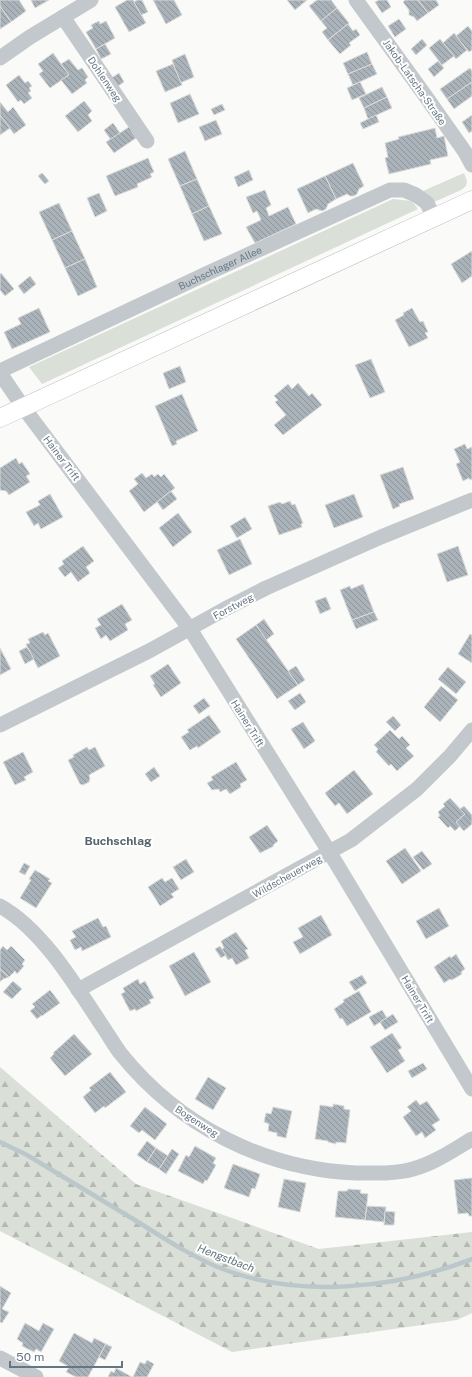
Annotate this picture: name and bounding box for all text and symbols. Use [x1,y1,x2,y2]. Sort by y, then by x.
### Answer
street label: Jakob-Latscha-Straße [381,37,449,127]
street label: Dohlenweg [85,54,125,104]
street label: Buchschlager Allee [176,243,264,292]
street label: Hainer Trift [41,433,83,483]
street label: Forstweg [211,590,255,622]
street label: Hainer Trift [229,697,267,749]
district label: Buchschlag [84,834,152,848]
street label: Wildscheuerweg [250,852,324,900]
street label: Hainer Trift [399,973,437,1025]
street label: Bogenweg [173,1103,221,1139]
water label: Hengstbach [196,1242,256,1274]
scale bar [10,1343,122,1369]
text: 50 m [16,1350,44,1364]

